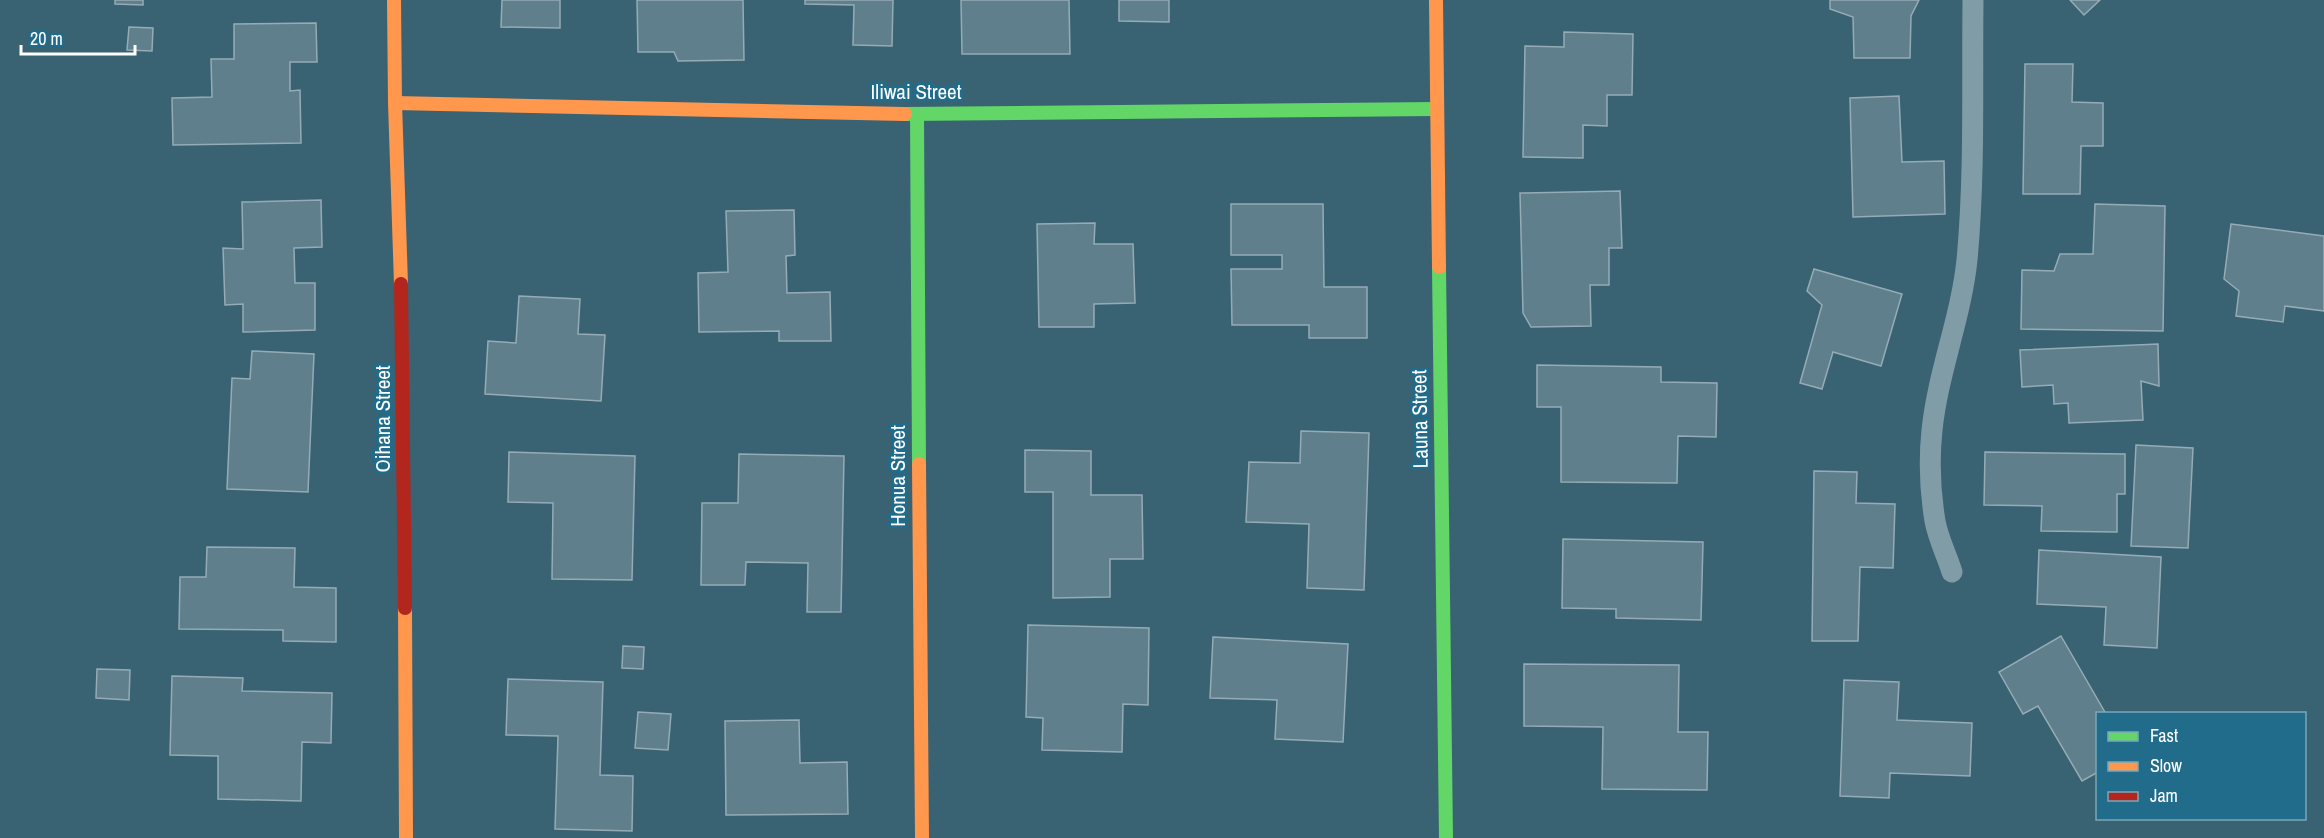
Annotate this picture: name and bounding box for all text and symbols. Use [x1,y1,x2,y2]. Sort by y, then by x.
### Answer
scale bar [21,18,135,56]
text: 20 m [30,26,63,51]
street label: Iliwai Street [871,77,962,106]
street label: Oihana Street [368,365,397,473]
street label: Launa Street [1404,369,1435,469]
street label: Honua Street [883,425,912,527]
legend [2096,712,2306,820]
text: Fast [2150,723,2178,748]
text: Slow [2150,753,2182,778]
text: Jam [2150,783,2178,808]

